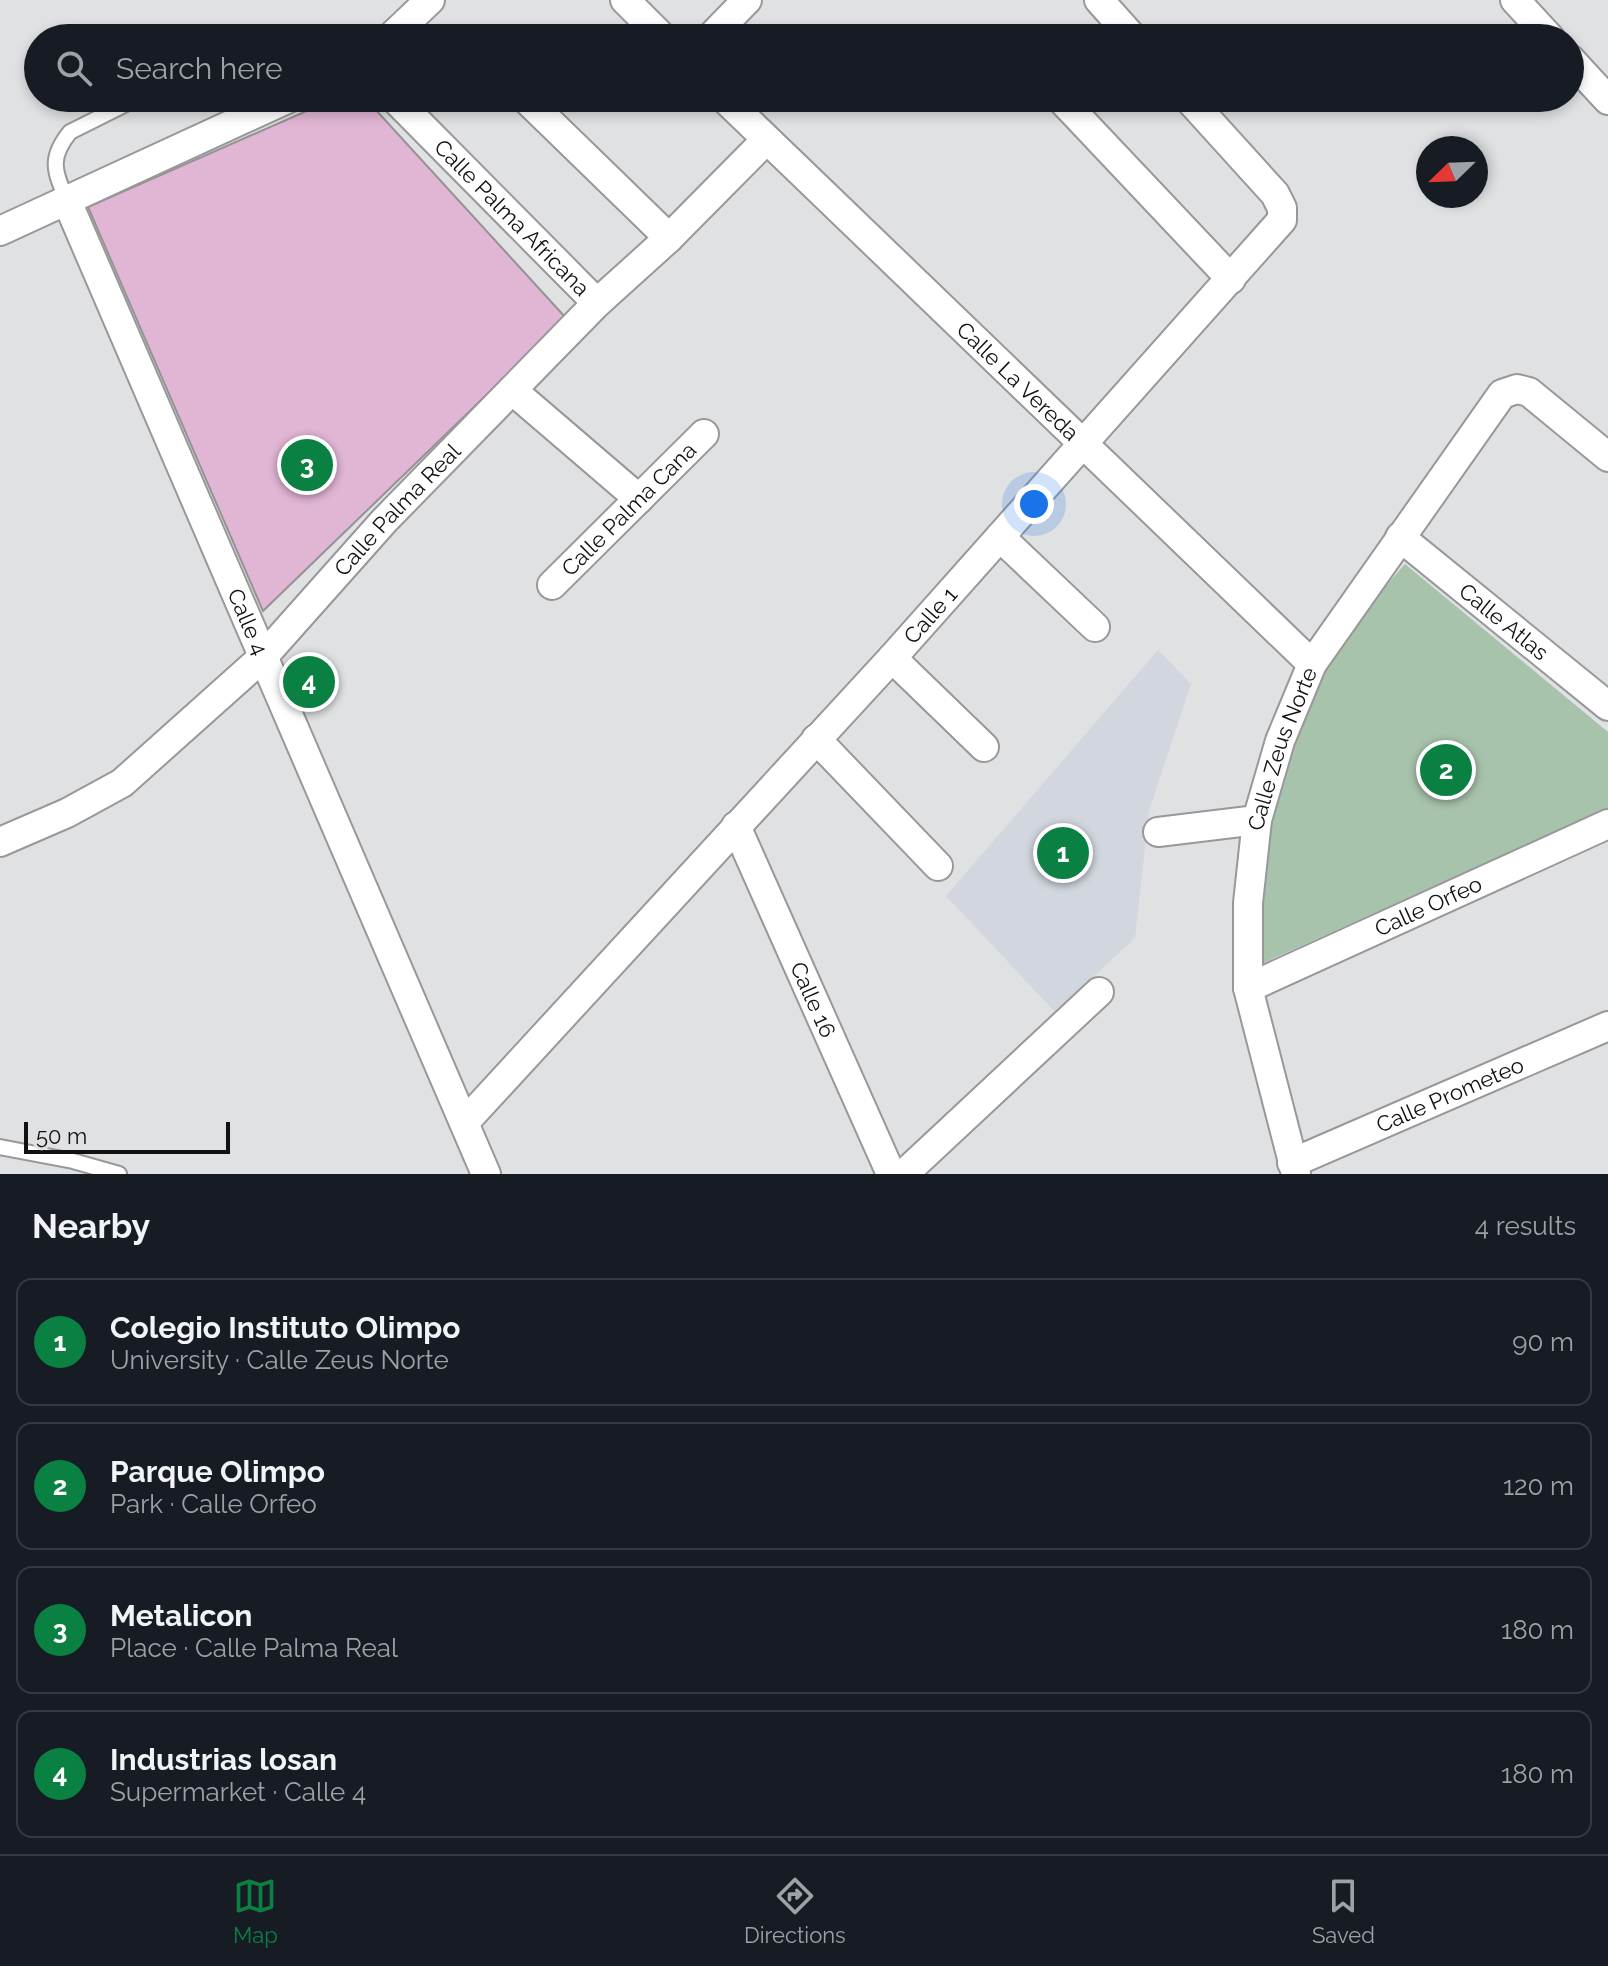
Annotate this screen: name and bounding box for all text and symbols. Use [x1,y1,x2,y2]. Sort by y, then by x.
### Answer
search box [24,24,1584,112]
icon: search [52,46,96,90]
text: Search here [116,51,283,86]
street label: Calle Palma Africana [429,134,595,301]
north arrow [1416,136,1488,208]
street label: Calle La Vereda [951,316,1084,446]
pin: 3 [281,435,333,495]
street label: Calle Palma Cana [556,437,701,581]
street label: Calle Palma Real [329,438,465,581]
your location [1014,484,1054,524]
street label: Calle Atlas [1454,578,1554,665]
street label: Calle 1 [898,581,962,649]
street label: Calle 4 [222,585,274,659]
pin: 4 [283,652,335,712]
street label: Calle Zeus Norte [1243,663,1322,831]
pin: 2 [1420,740,1472,800]
pin: 1 [1037,823,1089,883]
street label: Calle Orfeo [1371,870,1486,942]
street label: Calle 16 [785,958,842,1042]
street label: Calle Prometeo [1372,1051,1527,1138]
scale bar [24,1118,230,1154]
text: 50 m [36,1123,87,1149]
text: Nearby [32,1206,150,1246]
text: 4 results [1475,1211,1576,1241]
text: Colegio Instituto Olimpo [110,1310,461,1345]
text: 1 [54,1327,66,1357]
text: 90 m [1512,1327,1574,1357]
text: University · Calle Zeus Norte [110,1345,449,1375]
text: Parque Olimpo [110,1454,325,1489]
text: 2 [53,1471,67,1501]
text: 120 m [1503,1471,1574,1501]
text: Park · Calle Orfeo [110,1489,317,1519]
text: Metalicon [110,1598,252,1633]
text: 3 [53,1615,67,1645]
text: 180 m [1501,1615,1574,1645]
text: Place · Calle Palma Real [110,1633,398,1663]
text: Industrias losan [110,1742,337,1777]
text: 4 [53,1759,67,1789]
text: 180 m [1501,1759,1574,1789]
text: Supermarket · Calle 4 [110,1777,366,1807]
tab: Map [233,1874,278,1948]
tab: Directions [744,1874,846,1948]
tab: Saved [1312,1874,1375,1948]

